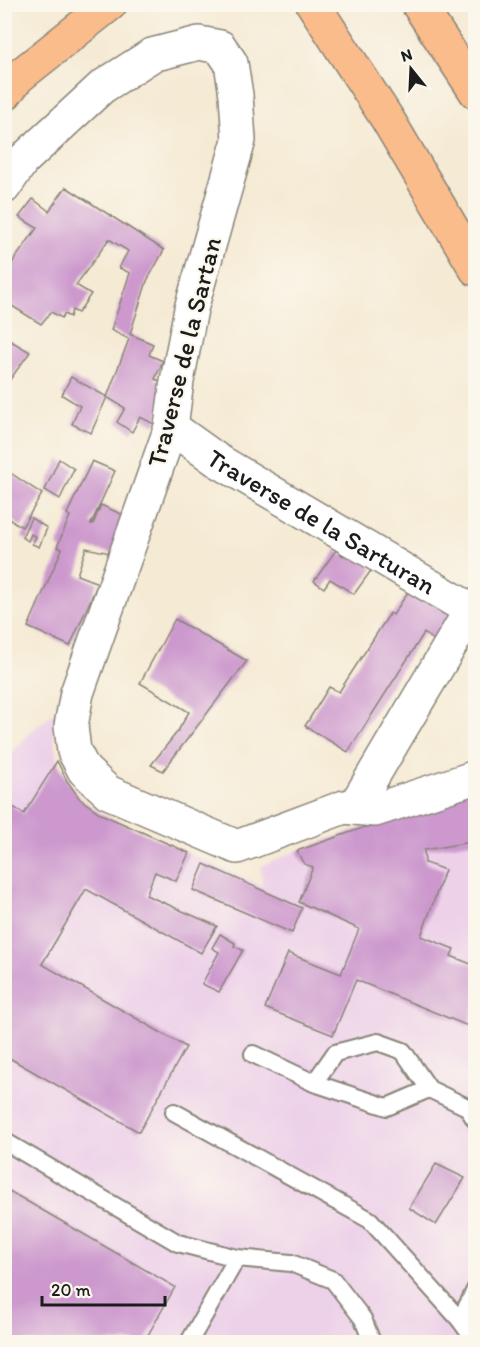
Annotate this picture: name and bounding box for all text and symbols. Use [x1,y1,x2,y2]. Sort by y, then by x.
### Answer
north arrow [381,39,441,99]
text: N [398,45,415,66]
street label: Traverse de la Sartan [140,233,228,470]
street label: Traverse de la Sarturan [201,442,442,602]
scale bar [42,1269,165,1307]
text: 20 m [51,1279,91,1301]

